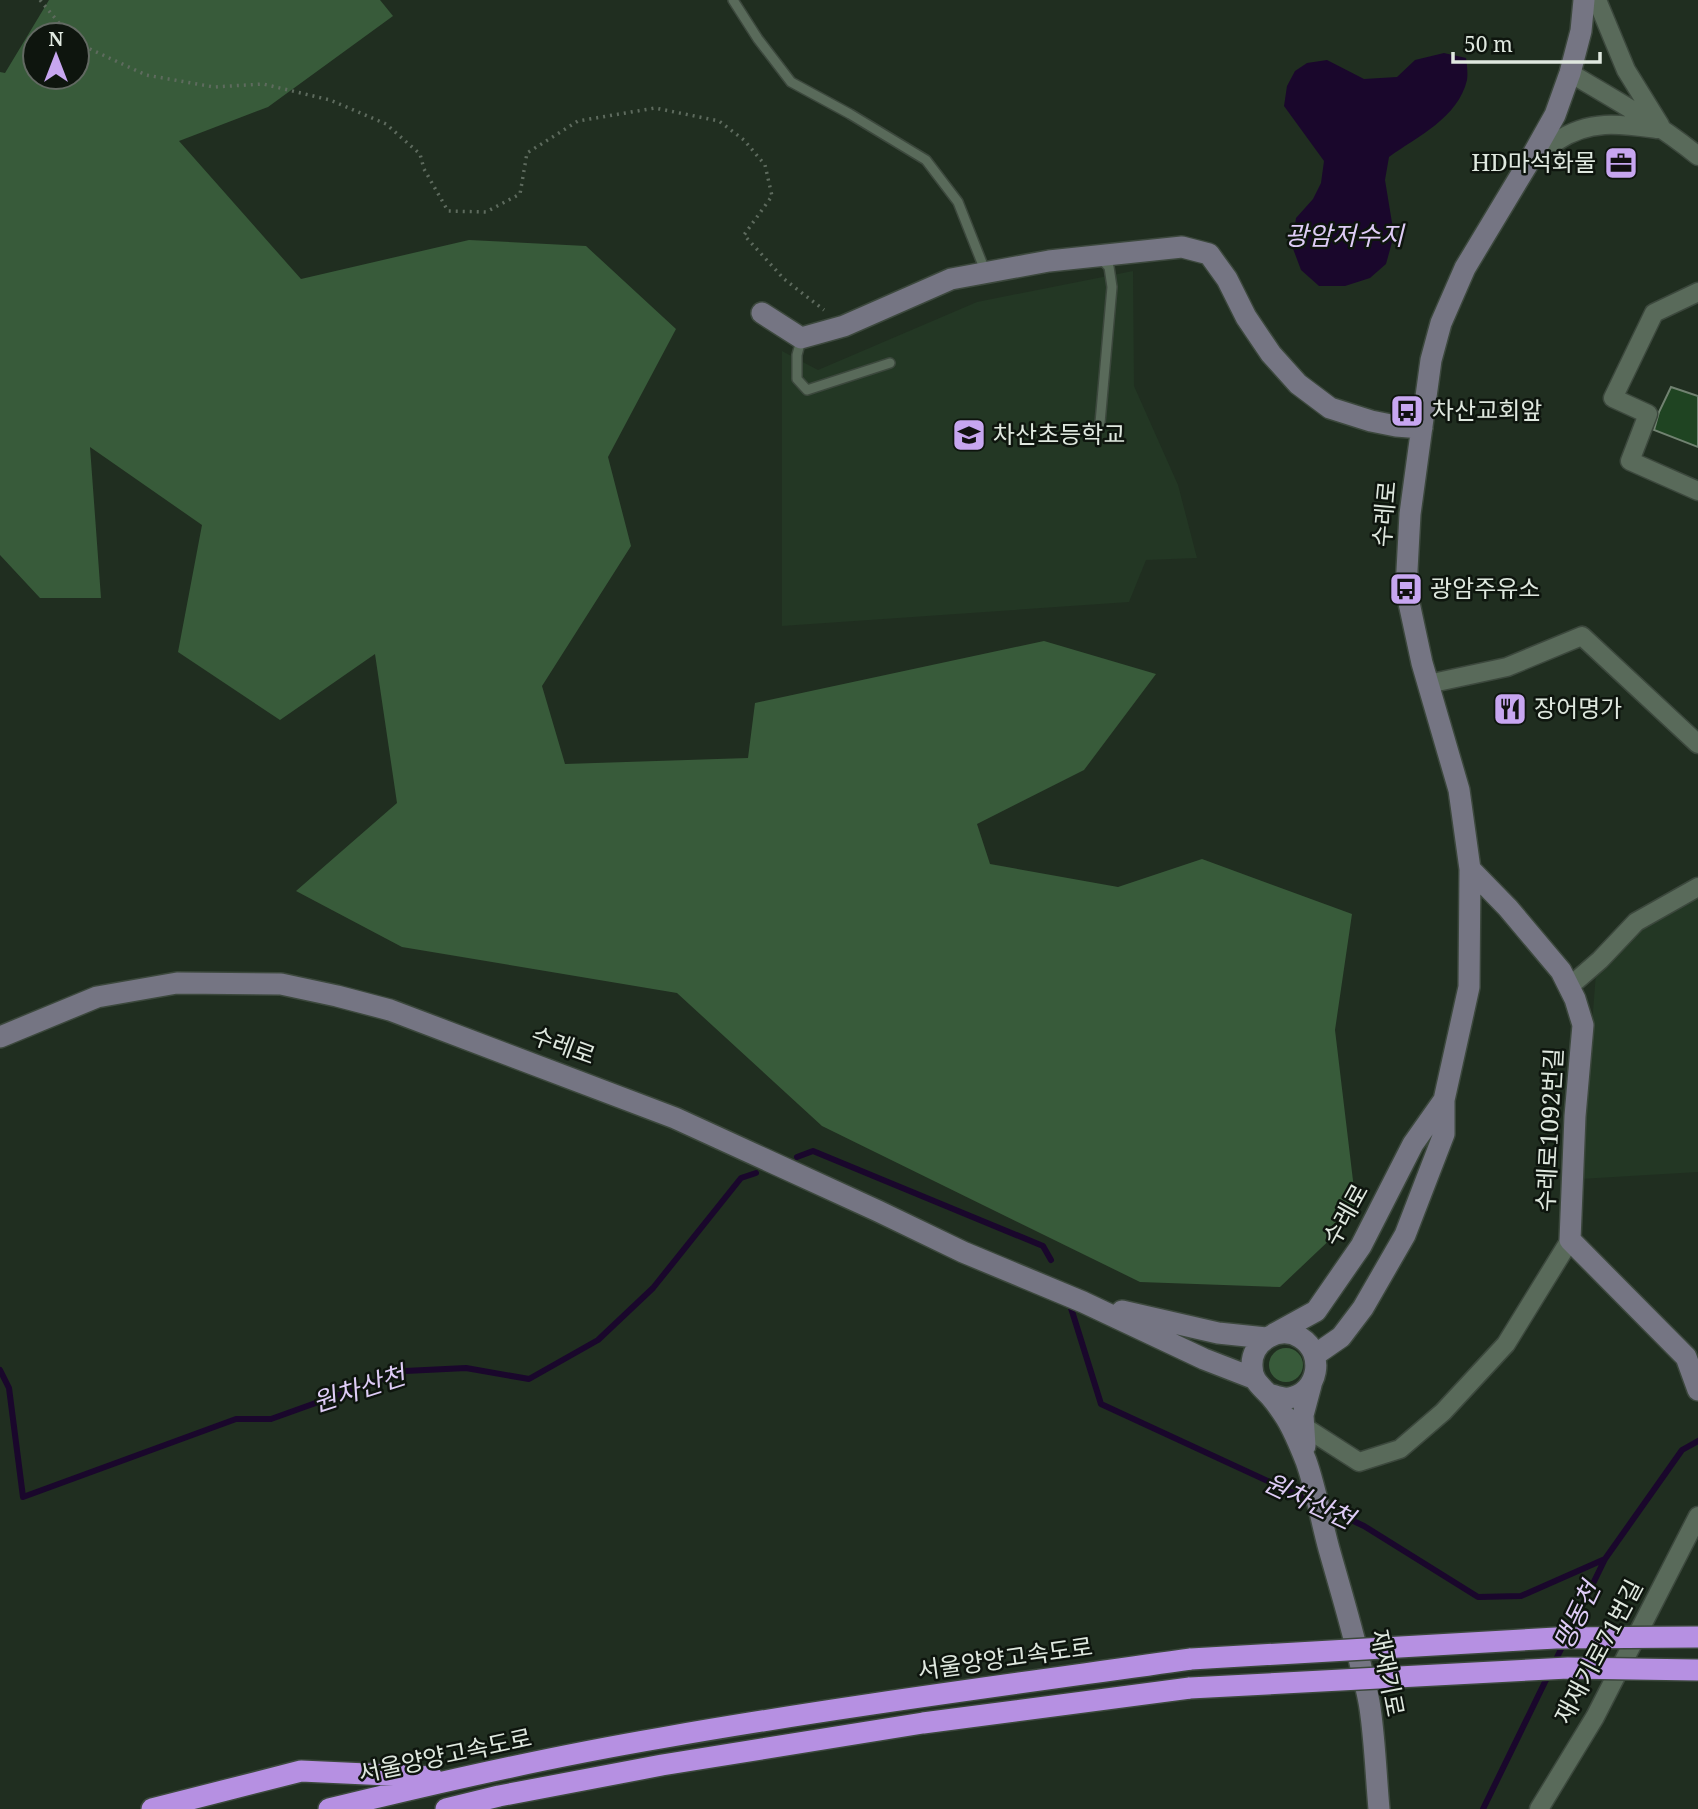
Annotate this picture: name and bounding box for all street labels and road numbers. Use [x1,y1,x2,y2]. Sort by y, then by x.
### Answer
street label: 수레로 [1364,479,1403,548]
street label: 수레로 [527,1018,600,1071]
street label: 수레로1092번길 [1528,1047,1569,1213]
street label: 수레로 [1314,1177,1375,1251]
street label: 재재기로71번길 [1546,1573,1650,1729]
street label: 재재기로 [1364,1626,1413,1719]
street label: 서울양양고속도로 [915,1629,1095,1686]
street label: 서울양양고속도로 [355,1720,535,1789]

